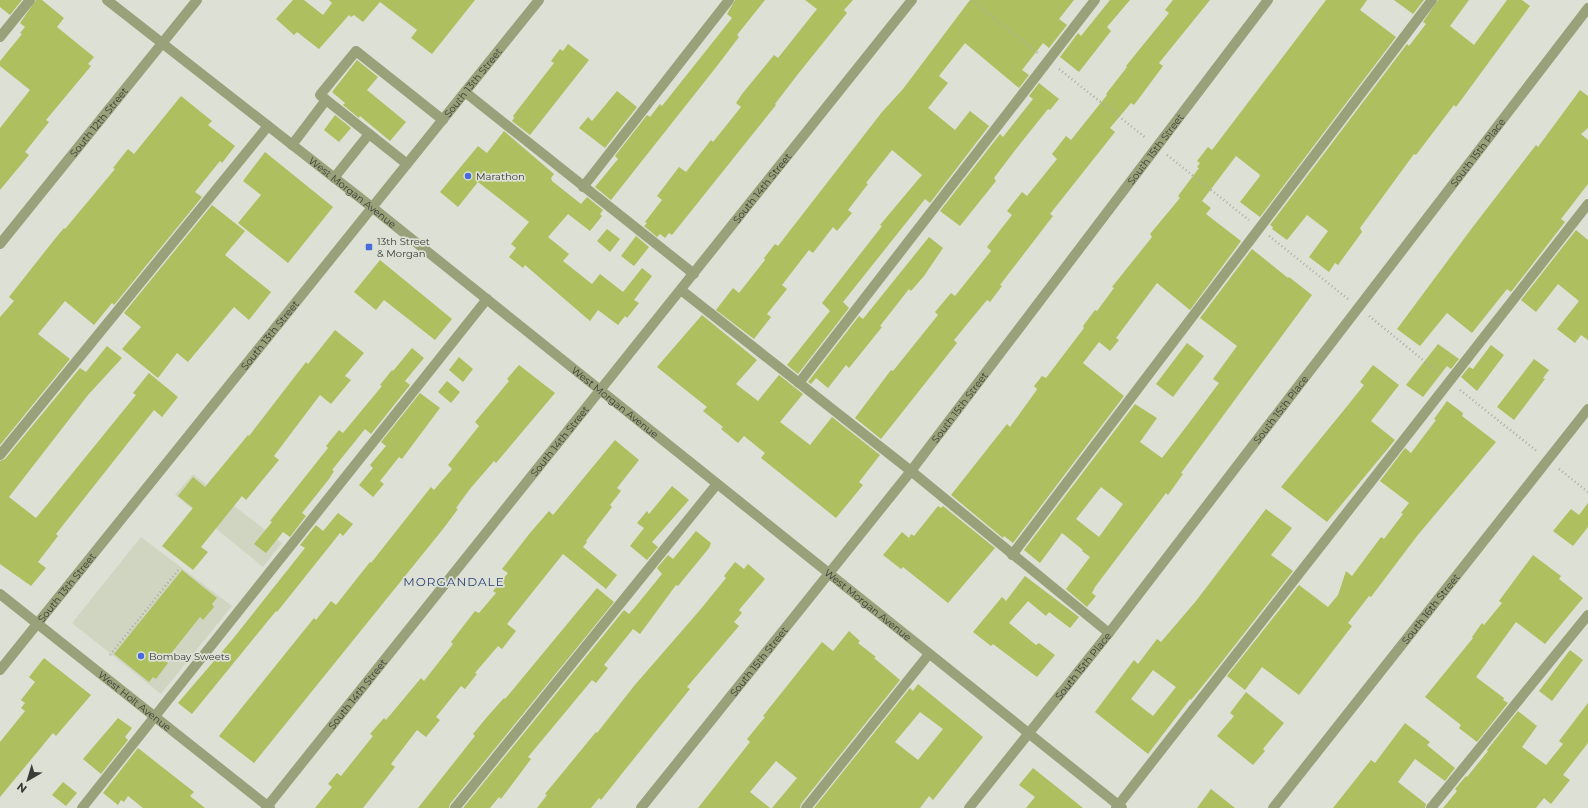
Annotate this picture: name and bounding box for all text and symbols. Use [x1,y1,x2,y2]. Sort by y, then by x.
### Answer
street label: South 13th Street [441,45,505,120]
street label: South 12th Street [67,85,131,160]
street label: South 15th Street [1124,111,1187,187]
street label: South 15th Place [1448,116,1508,189]
street label: South 14th Street [730,150,794,226]
street label: West Morgan Avenue [306,154,399,231]
place label: Marathon [476,170,525,183]
marker: Marathon [463,171,473,181]
place label: 13th Street & Morgan [377,235,430,260]
marker: 13th Street & Morgan [364,242,374,252]
street label: South 13th Street [238,298,302,373]
street label: West Morgan Avenue [569,364,661,441]
street label: South 15th Street [929,369,991,445]
street label: South 15th Place [1251,373,1311,446]
street label: South 14th Street [528,403,592,479]
street label: South 13th Street [35,550,99,625]
street label: West Morgan Avenue [822,566,914,644]
street label: South 16th Street [1399,571,1463,647]
district label: MORGANDALE [403,574,505,589]
street label: South 15th Street [727,624,791,699]
street label: South 15th Place [1052,630,1114,703]
place label: Bombay Sweets [149,650,230,663]
marker: Bombay Sweets [136,651,146,661]
street label: South 14th Street [325,656,390,732]
street label: West Holt Avenue [95,668,174,734]
north arrow [8,760,48,800]
text: N [14,780,30,796]

